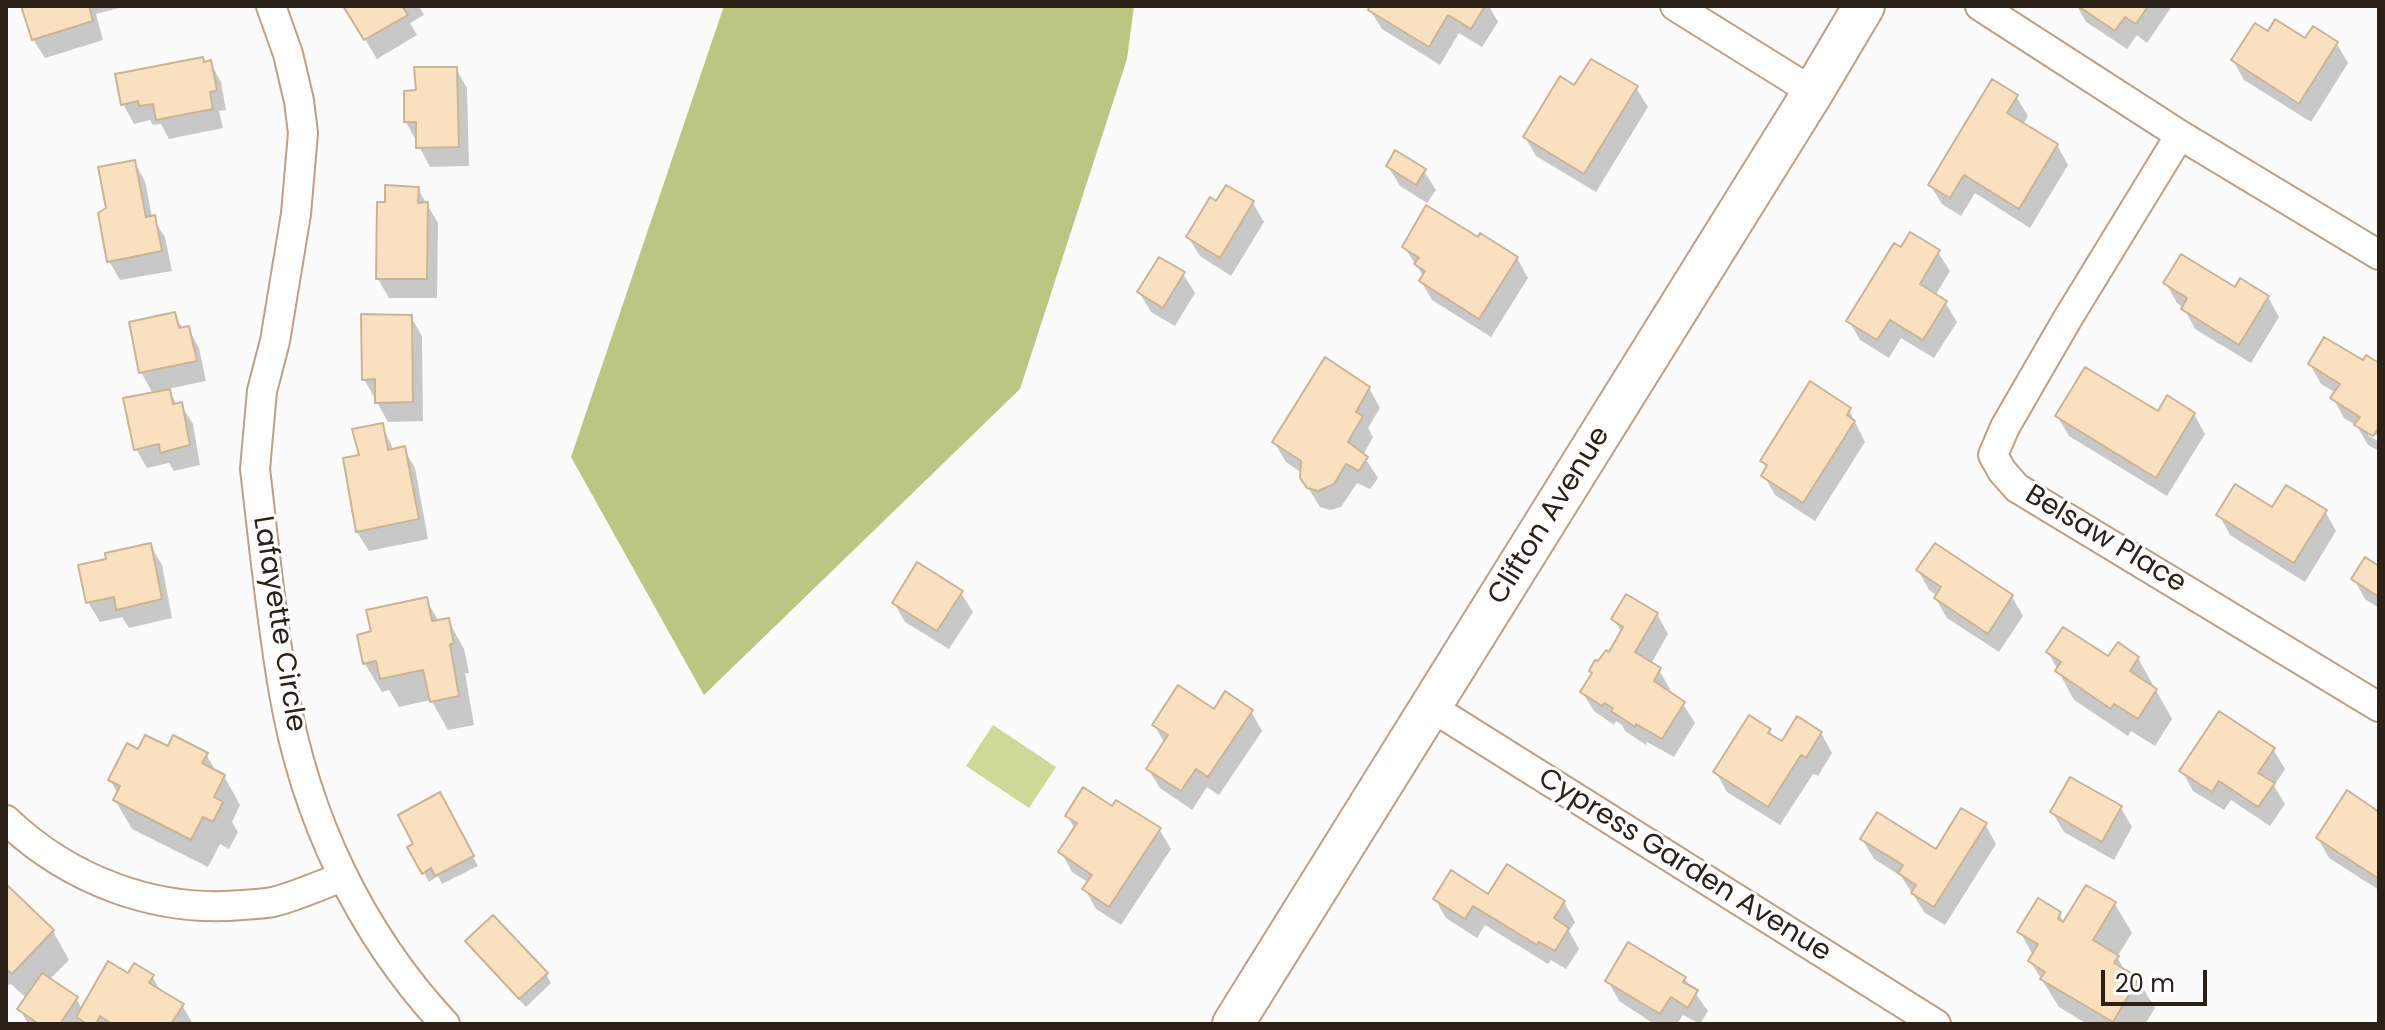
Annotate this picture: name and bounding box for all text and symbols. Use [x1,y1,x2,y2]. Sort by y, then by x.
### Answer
street label: Clifton Avenue [1482,421,1618,611]
street label: Belsaw Place [2018,479,2192,601]
street label: Lafayette Circle [244,514,312,734]
street label: Cypress Garden Avenue [1531,762,1837,970]
scale bar [2105,954,2211,1004]
text: 20 m [2115,967,2175,1000]

